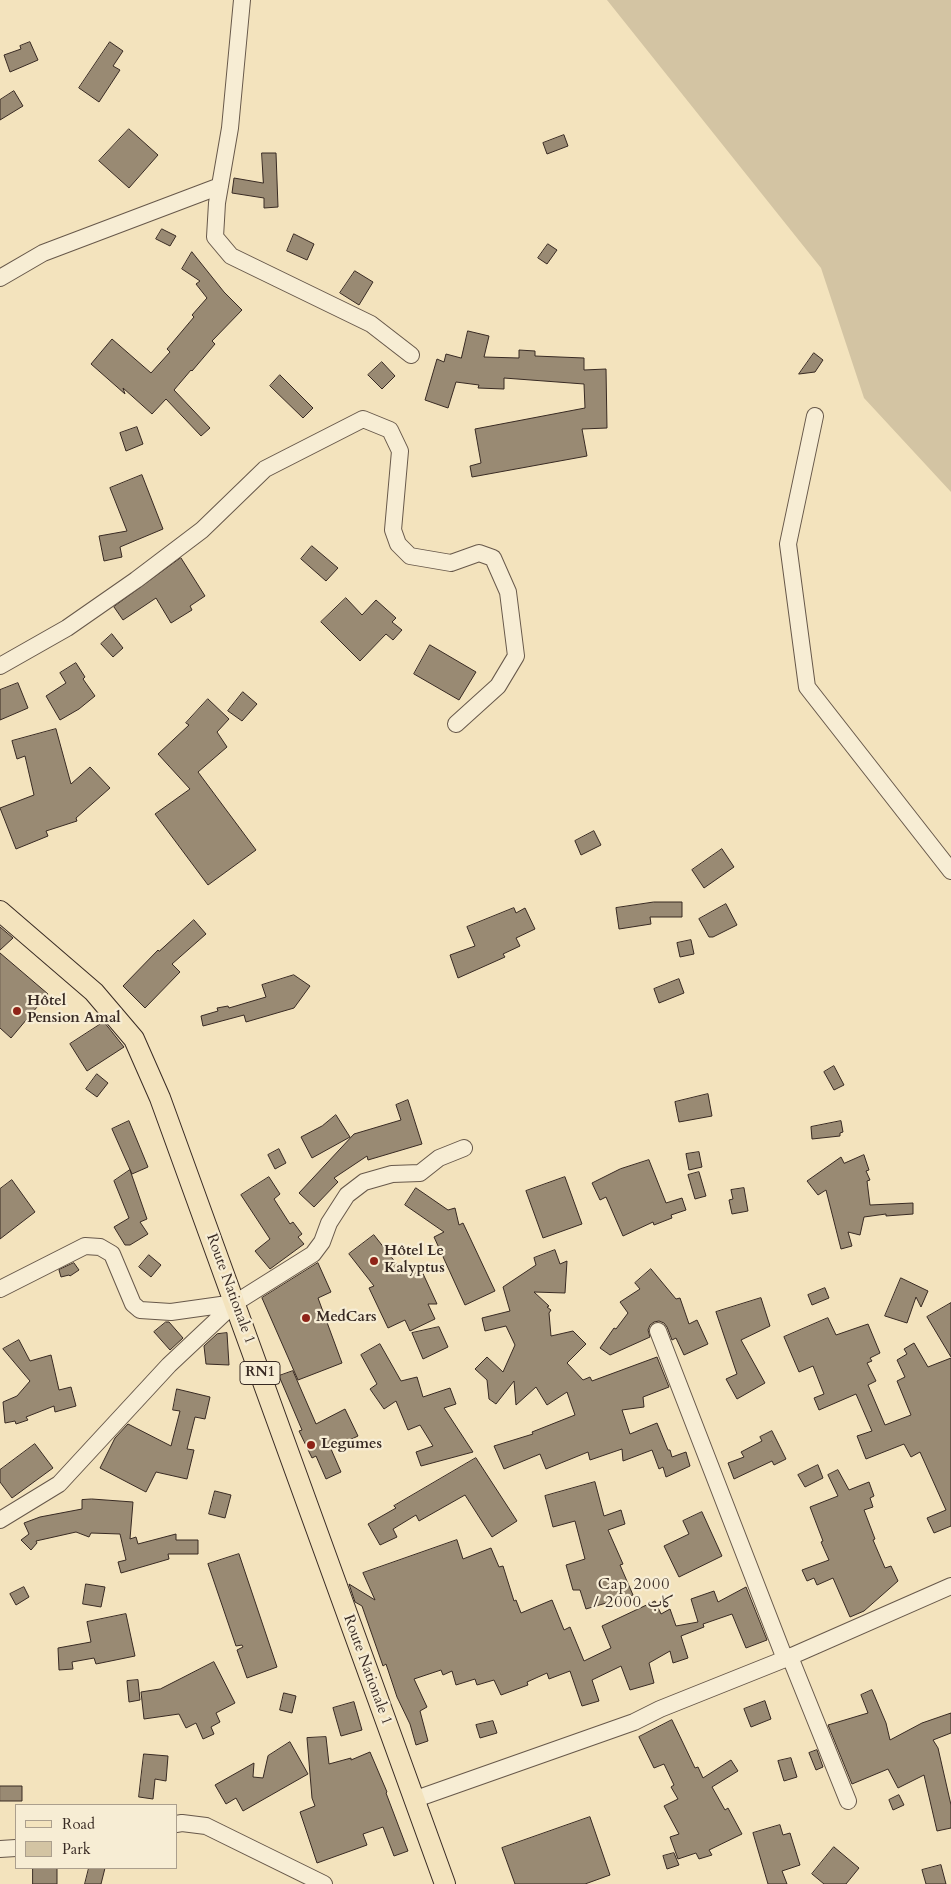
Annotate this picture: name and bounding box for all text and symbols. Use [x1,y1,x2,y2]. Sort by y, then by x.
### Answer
place label: Hôtel Pension Amal [27,993,121,1028]
marker: Hôtel Pension Amal [11,1005,23,1017]
street label: Route Nationale 1 [202,1231,258,1347]
place label: Hôtel Le Kalyptus [384,1243,445,1278]
marker: Hôtel Le Kalyptus [368,1255,380,1267]
place label: MedCars [316,1309,377,1327]
marker: MedCars [300,1312,312,1324]
road number: RN1 [240,1362,280,1385]
place label: Legumes [321,1436,382,1454]
marker: Legumes [305,1439,317,1451]
district label: Cap 2000 / كاب 2000 [597,1575,671,1613]
street label: Route Nationale 1 [339,1612,395,1728]
legend [15,1804,178,1869]
text: Road [62,1814,95,1834]
text: Park [62,1839,91,1859]

